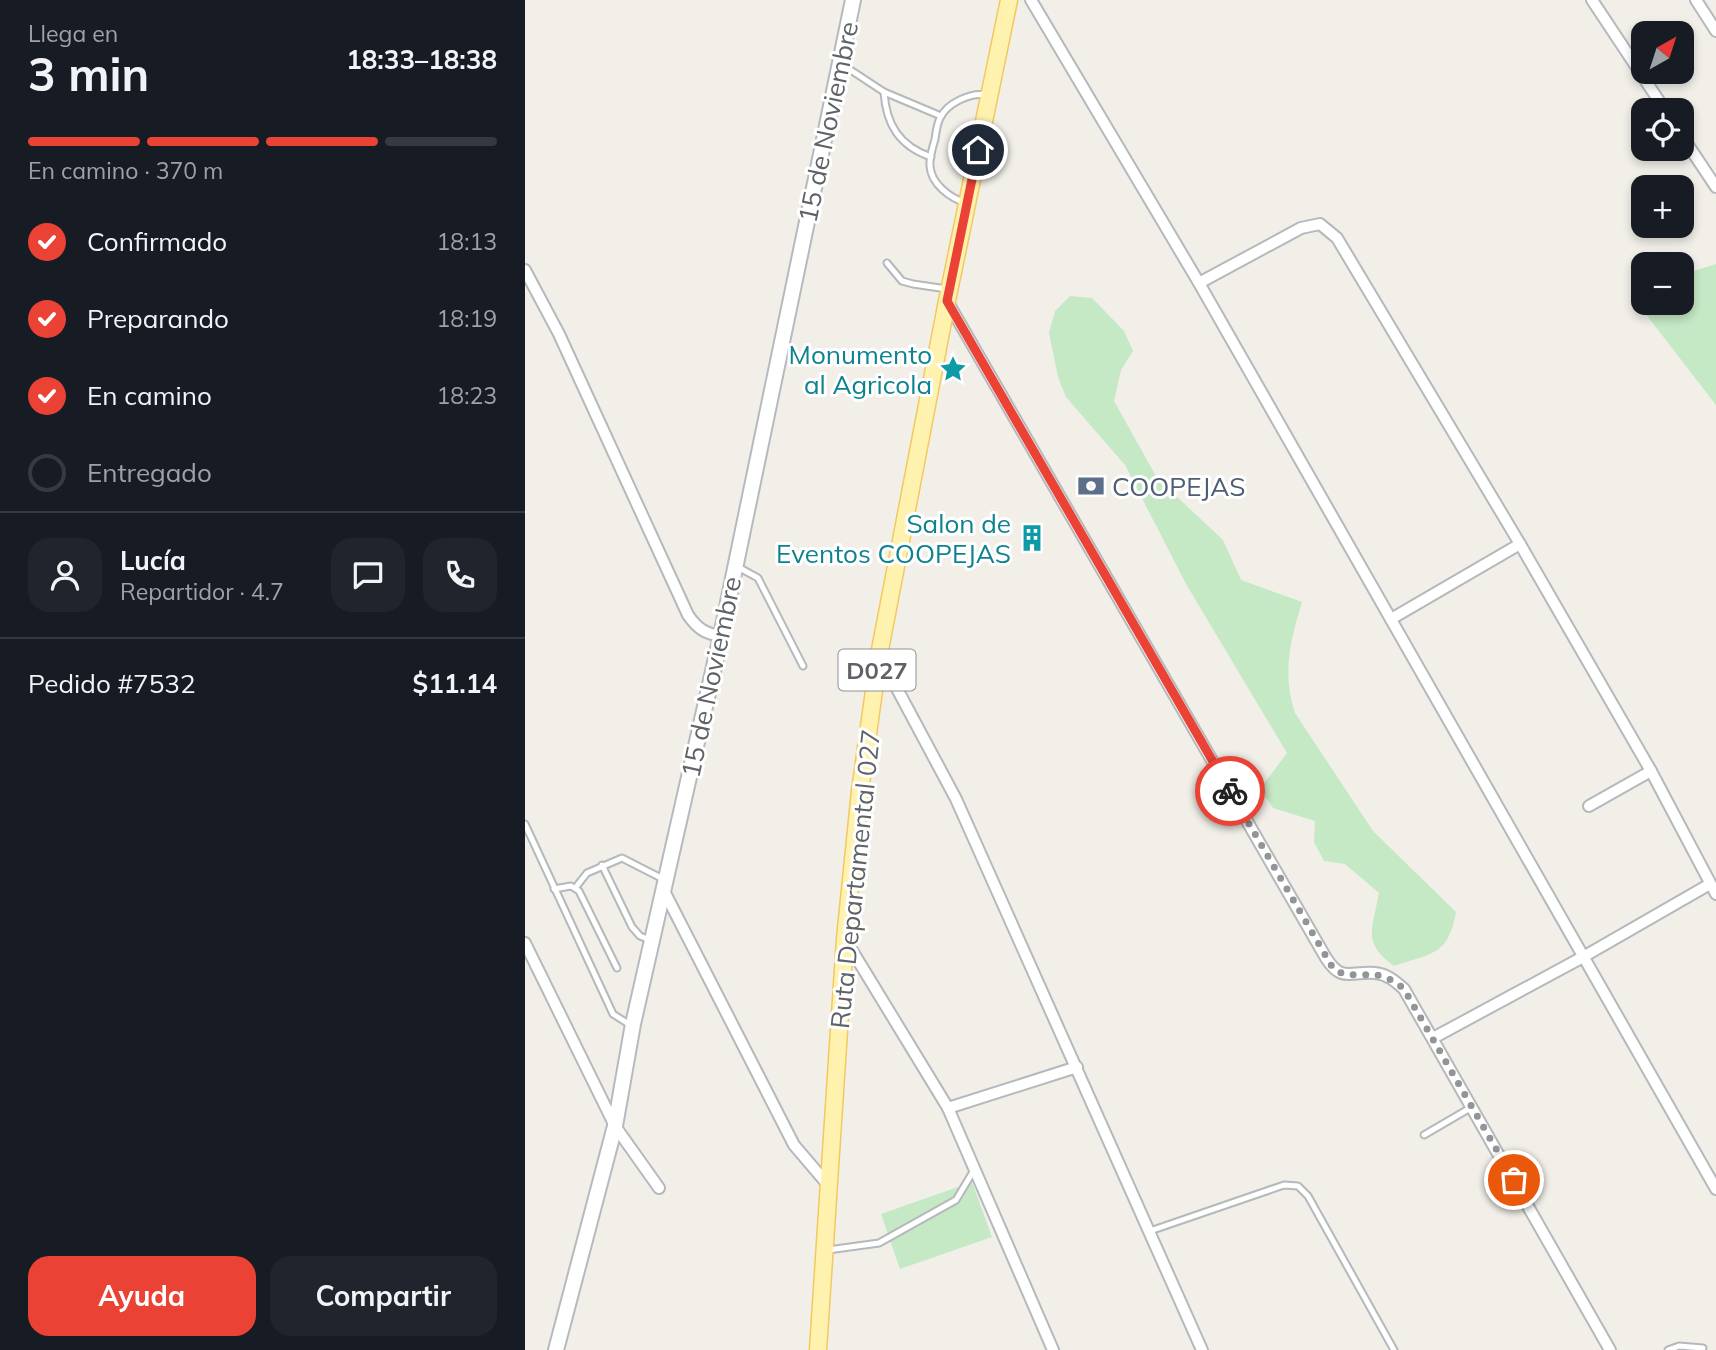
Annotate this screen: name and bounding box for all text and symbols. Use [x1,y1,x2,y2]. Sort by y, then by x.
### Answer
text: Llega en [28,19,118,48]
street label: 15 de Noviembre [791,19,865,225]
north arrow [1631,21,1694,84]
map controls [1631,21,1694,315]
text: 18:33–18:38 [346,43,497,76]
text: 3 min [28,45,149,103]
button: locate [1631,98,1694,161]
pin [948,120,1008,180]
icon: home [959,131,997,169]
text: En camino · 370 m [28,156,223,185]
button: + [1631,175,1694,238]
icon: check [28,223,66,261]
text: Confirmado [87,225,227,258]
text: 18:13 [437,227,497,256]
button: − [1631,252,1694,315]
icon: check [28,300,66,338]
text: Preparando [87,302,229,335]
text: 18:19 [437,304,497,333]
place label: Monumento al Agricola [789,338,932,401]
place icon: Monumento al Agricola [938,354,968,384]
icon: check [28,377,66,415]
text: En camino [87,379,212,412]
text: 18:23 [437,381,497,410]
text: Entregado [87,456,212,489]
place label: COOPEJAS [1112,470,1245,503]
bank icon: COOPEJAS [1076,471,1106,501]
place label: Salon de Eventos COOPEJAS [776,507,1011,570]
building icon: Salon de Eventos COOPEJAS [1017,523,1047,553]
button: person [28,538,102,612]
button: chat [331,538,405,612]
button: phone [423,538,497,612]
text: Lucía [120,544,186,577]
street label: 15 de Noviembre [674,574,748,780]
text: Repartidor · 4.7 [120,577,284,606]
road number: D027 [839,650,915,690]
text: Pedido #7532 [28,667,196,700]
text: $11.14 [413,667,497,700]
street label: Ruta Departamental 027 [823,728,887,1030]
courier [1195,756,1265,826]
icon: bike [1211,772,1249,810]
pin [1484,1150,1544,1210]
icon: bag [1495,1161,1533,1199]
button: Ayuda [28,1256,256,1336]
button: Compartir [270,1256,497,1336]

